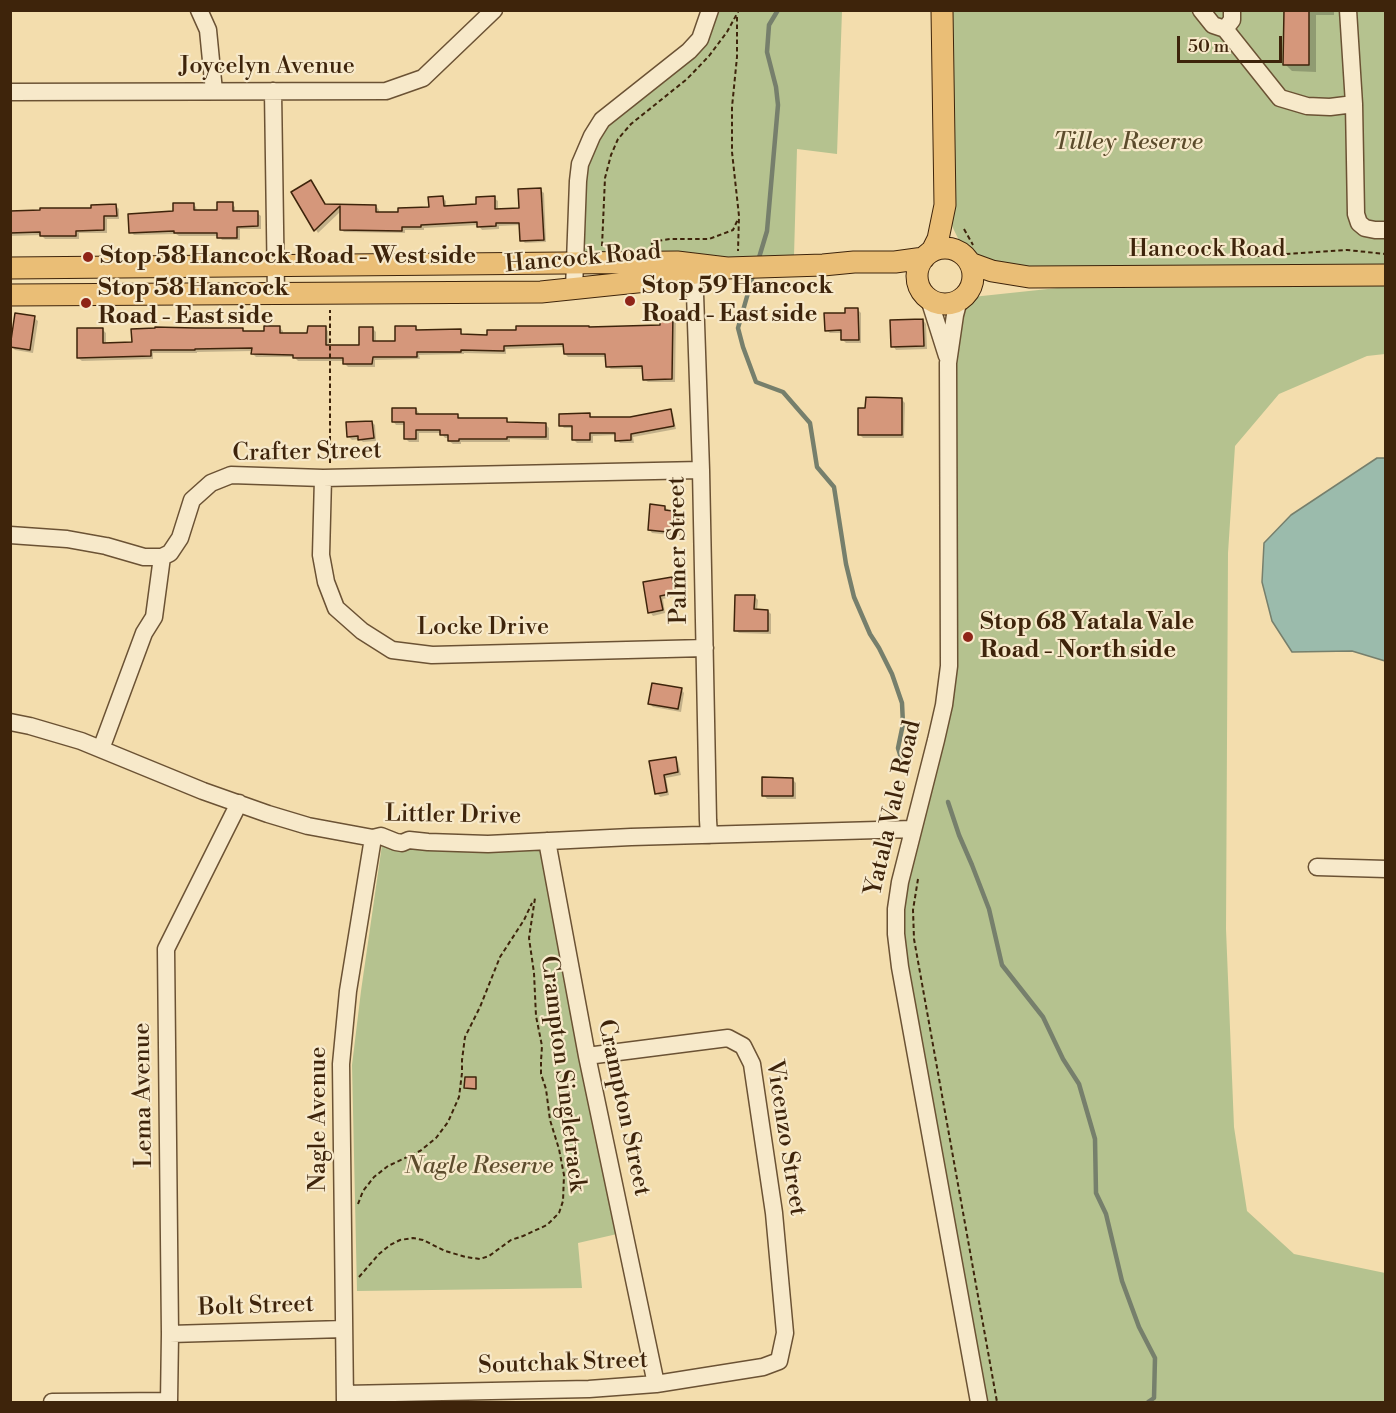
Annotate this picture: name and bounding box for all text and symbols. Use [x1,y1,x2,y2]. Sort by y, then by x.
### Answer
scale bar [1180,24,1285,62]
text: 50 m [1188,35,1229,58]
street label: Joycelyn Avenue [179,53,355,81]
park label: Tilley Reserve [1053,129,1203,157]
street label: Hancock Road [1129,236,1285,264]
street label: Hancock Road [504,238,662,280]
place label: Stop 58 Hancock Road - West side [100,243,476,271]
marker: Stop 58 Hancock Road - West side [81,250,95,264]
place label: Stop 59 Hancock Road - East side [642,273,833,329]
place label: Stop 58 Hancock Road - East side [98,275,289,331]
marker: Stop 59 Hancock Road - East side [623,294,637,308]
marker: Stop 58 Hancock Road - East side [79,296,93,310]
street label: Crafter Street [232,437,382,469]
street label: Palmer Street [663,476,695,624]
place label: Stop 68 Yatala Vale Road - North side [980,609,1194,665]
street label: Locke Drive [417,614,549,642]
marker: Stop 68 Yatala Vale Road - North side [961,630,975,644]
street label: Yatala Vale Road [860,718,928,898]
street label: Littler Drive [385,800,521,832]
street label: Crampton Singletrack [533,954,591,1194]
street label: Crampton Street [590,1017,656,1199]
street label: Lema Avenue [128,1022,160,1168]
street label: Nagle Avenue [305,1046,333,1192]
street label: Vicenzo Street [758,1058,812,1218]
park label: Nagle Reserve [405,1153,553,1181]
street label: Bolt Street [197,1291,315,1323]
street label: Soutchak Street [477,1347,649,1381]

